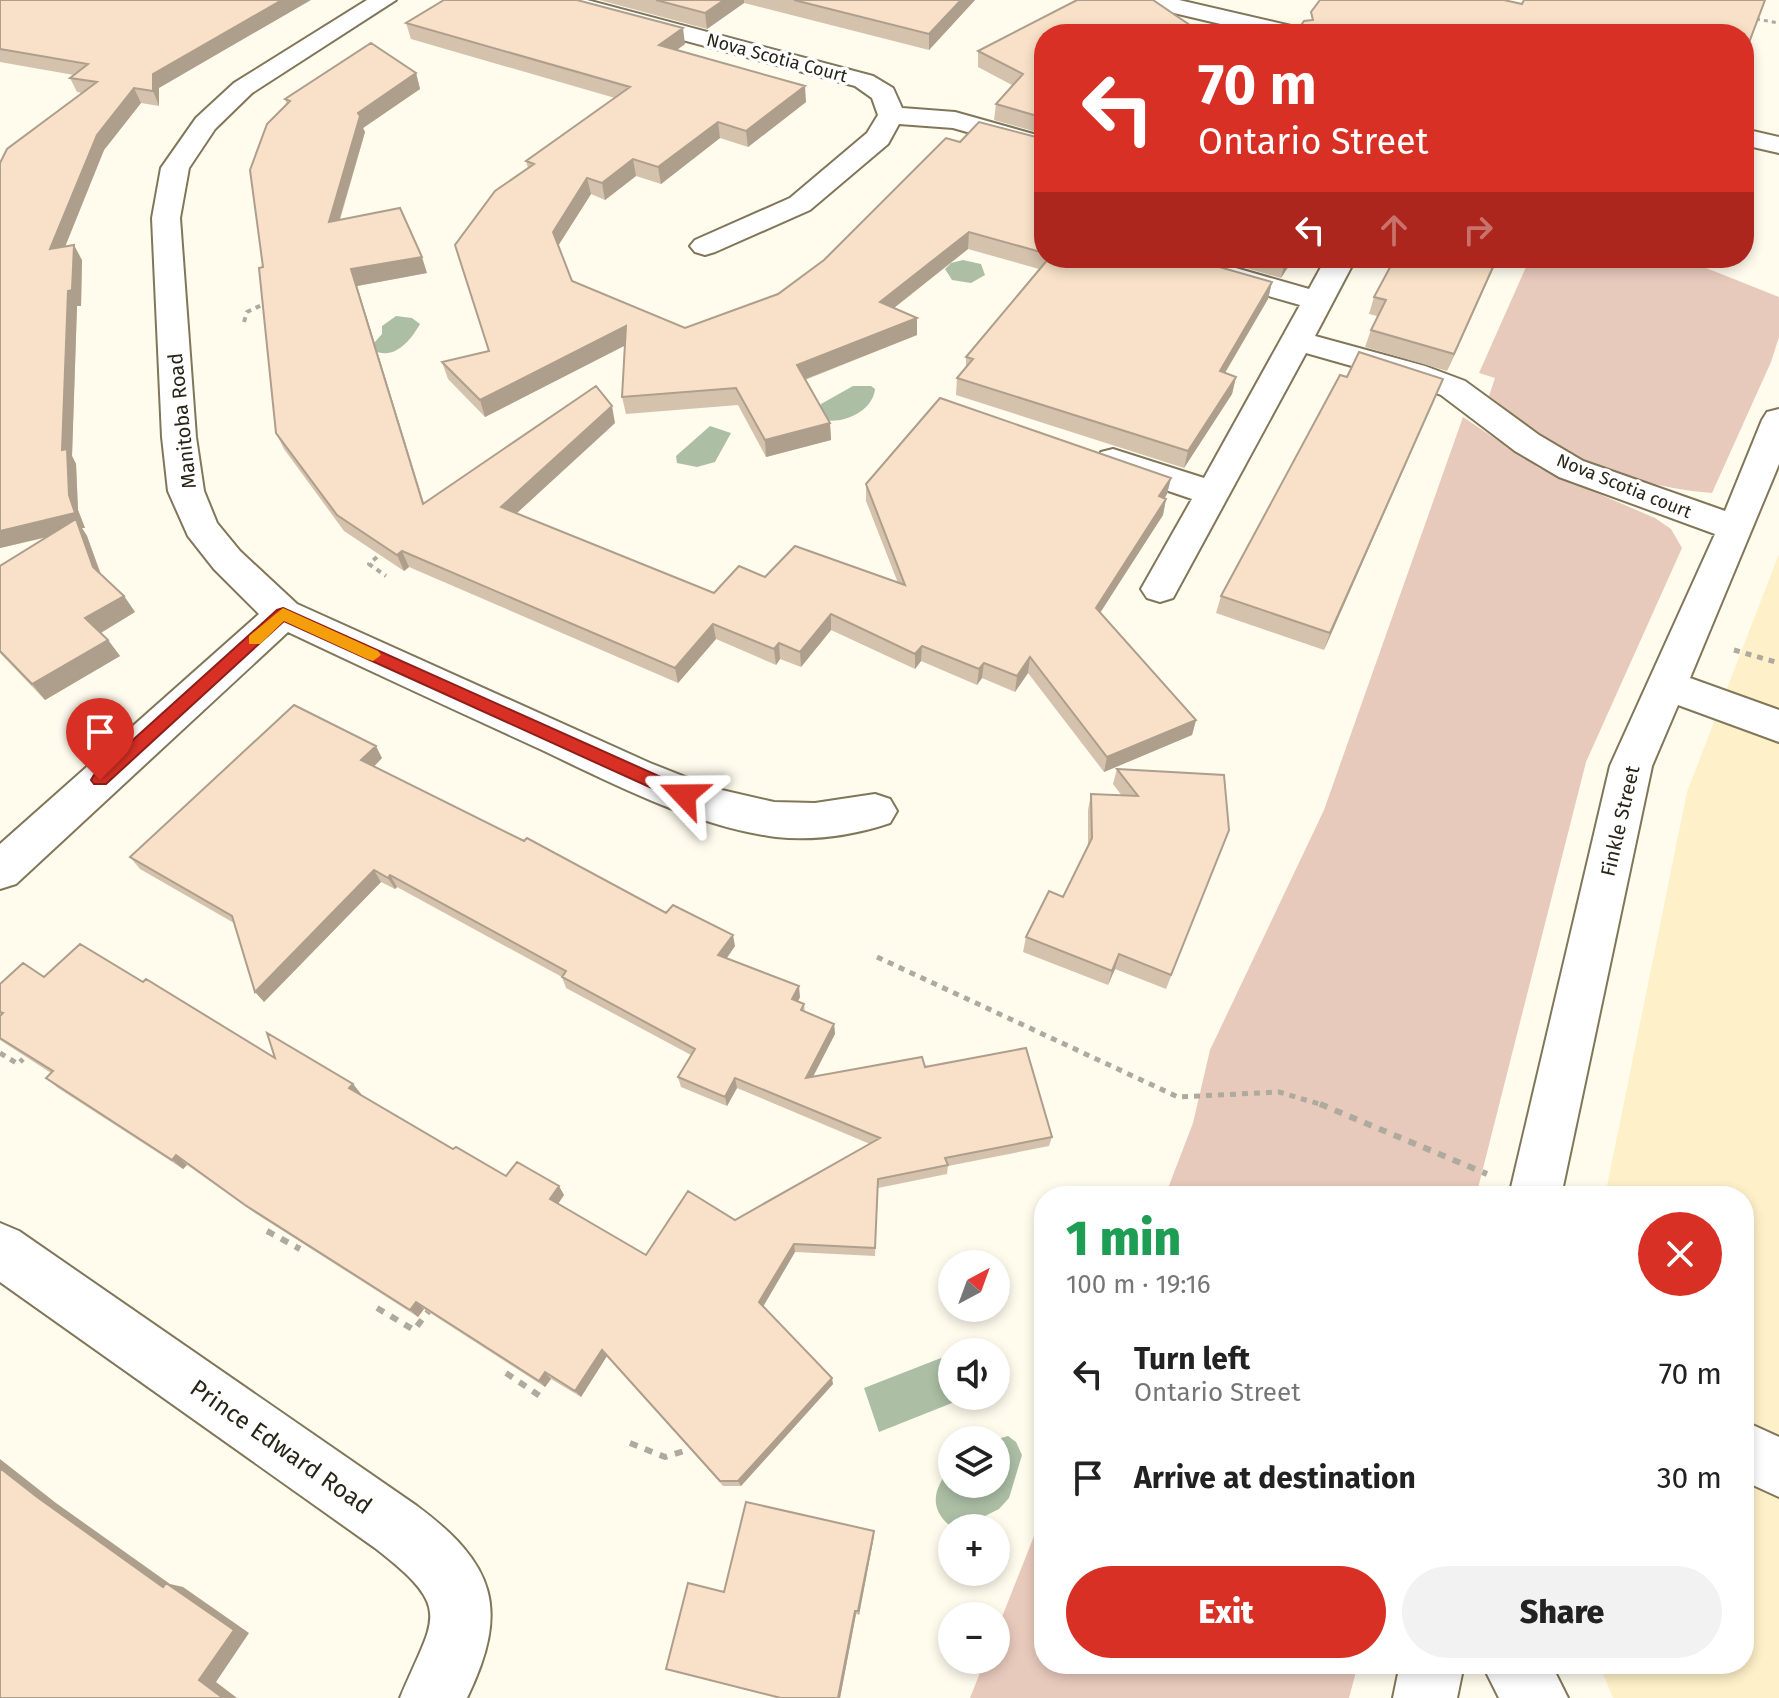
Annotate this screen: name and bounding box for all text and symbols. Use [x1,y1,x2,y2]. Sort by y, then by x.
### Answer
street label: Nova Scotia Court [704,29,850,87]
text: 70 m [1198,52,1317,119]
icon: left [1066,56,1170,160]
text: Ontario Street [1198,120,1429,164]
icon: left [1288,208,1332,252]
icon: ahead [1372,208,1416,252]
icon: right [1456,208,1500,252]
street label: Manitoba Road [163,352,201,490]
street label: Nova Scotia court [1553,449,1695,523]
pin [66,698,134,780]
icon: arrive [78,710,122,754]
position arrow [642,753,726,837]
street label: Finkle Street [1596,763,1645,879]
text: 1 min [1066,1210,1181,1268]
button: close [1638,1212,1722,1296]
north arrow [938,1250,1010,1322]
map controls [938,1250,1010,1674]
text: 100 m · 19:16 [1066,1269,1211,1300]
button: sound [938,1338,1010,1410]
text: Turn left [1134,1341,1250,1377]
icon: left [1066,1352,1110,1396]
text: 70 m [1659,1356,1722,1392]
street label: Prince Edward Road [185,1374,377,1520]
text: Ontario Street [1134,1377,1301,1408]
button: layers [938,1426,1010,1498]
icon: arrive [1066,1456,1110,1500]
text: Arrive at destination [1134,1460,1416,1496]
text: 30 m [1657,1460,1722,1496]
button: + [938,1514,1010,1586]
button: Exit [1066,1566,1386,1658]
button: Share [1402,1566,1722,1658]
button: − [938,1602,1010,1674]

